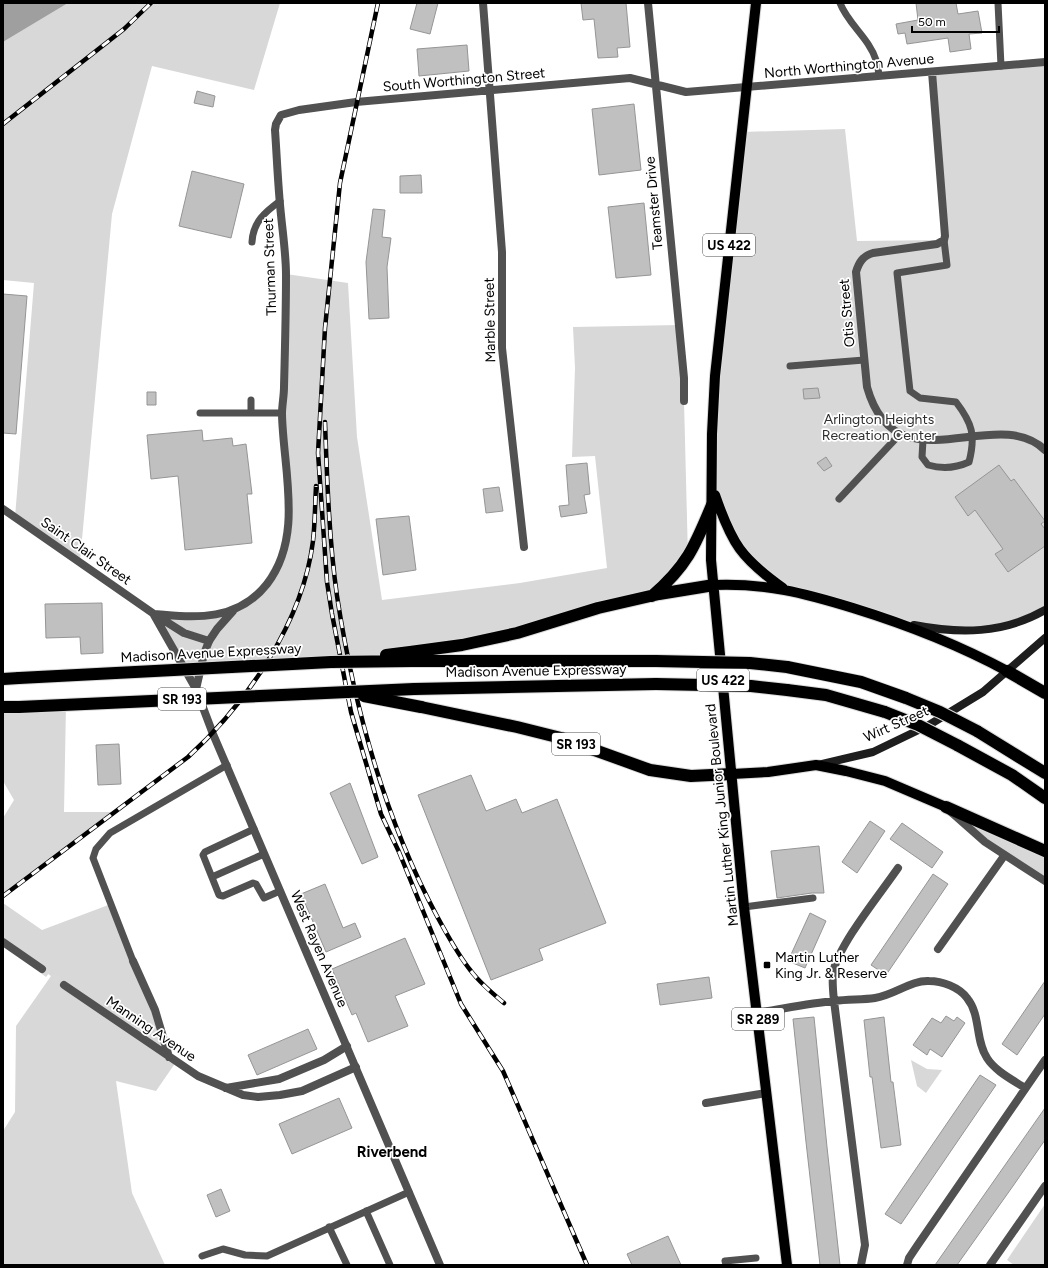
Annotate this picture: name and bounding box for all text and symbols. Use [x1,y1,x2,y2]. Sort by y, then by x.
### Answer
scale bar [912,8,999,34]
text: 50 m [918,15,946,29]
street label: North Worthington Avenue [763,50,935,82]
street label: South Worthington Street [382,64,546,96]
street label: Teamster Drive [641,155,667,250]
street label: Thurman Street [260,218,280,316]
road number: US 422 [703,234,755,256]
street label: Marble Street [481,277,499,363]
street label: Otis Street [836,278,858,348]
park label: Arlington Heights Recreation Center [822,411,937,444]
street label: Saint Clair Street [38,513,134,589]
street label: Madison Avenue Expressway [120,640,302,666]
street label: Madison Avenue Expressway [445,661,627,681]
road number: US 422 [697,669,749,691]
road number: SR 193 [158,688,206,710]
street label: Wirt Street [861,702,931,746]
street label: Martin Luther King Junior Boulevard [702,703,742,927]
road number: SR 193 [552,733,600,755]
street label: West Rayen Avenue [287,888,351,1010]
place label: Martin Luther King Jr. & Reserve [775,949,887,982]
marker: Martin Luther King Jr. & Reserve [762,960,772,970]
street label: Manning Avenue [103,993,199,1066]
road number: SR 289 [732,1008,784,1030]
district label: Riverbend [357,1143,427,1161]

